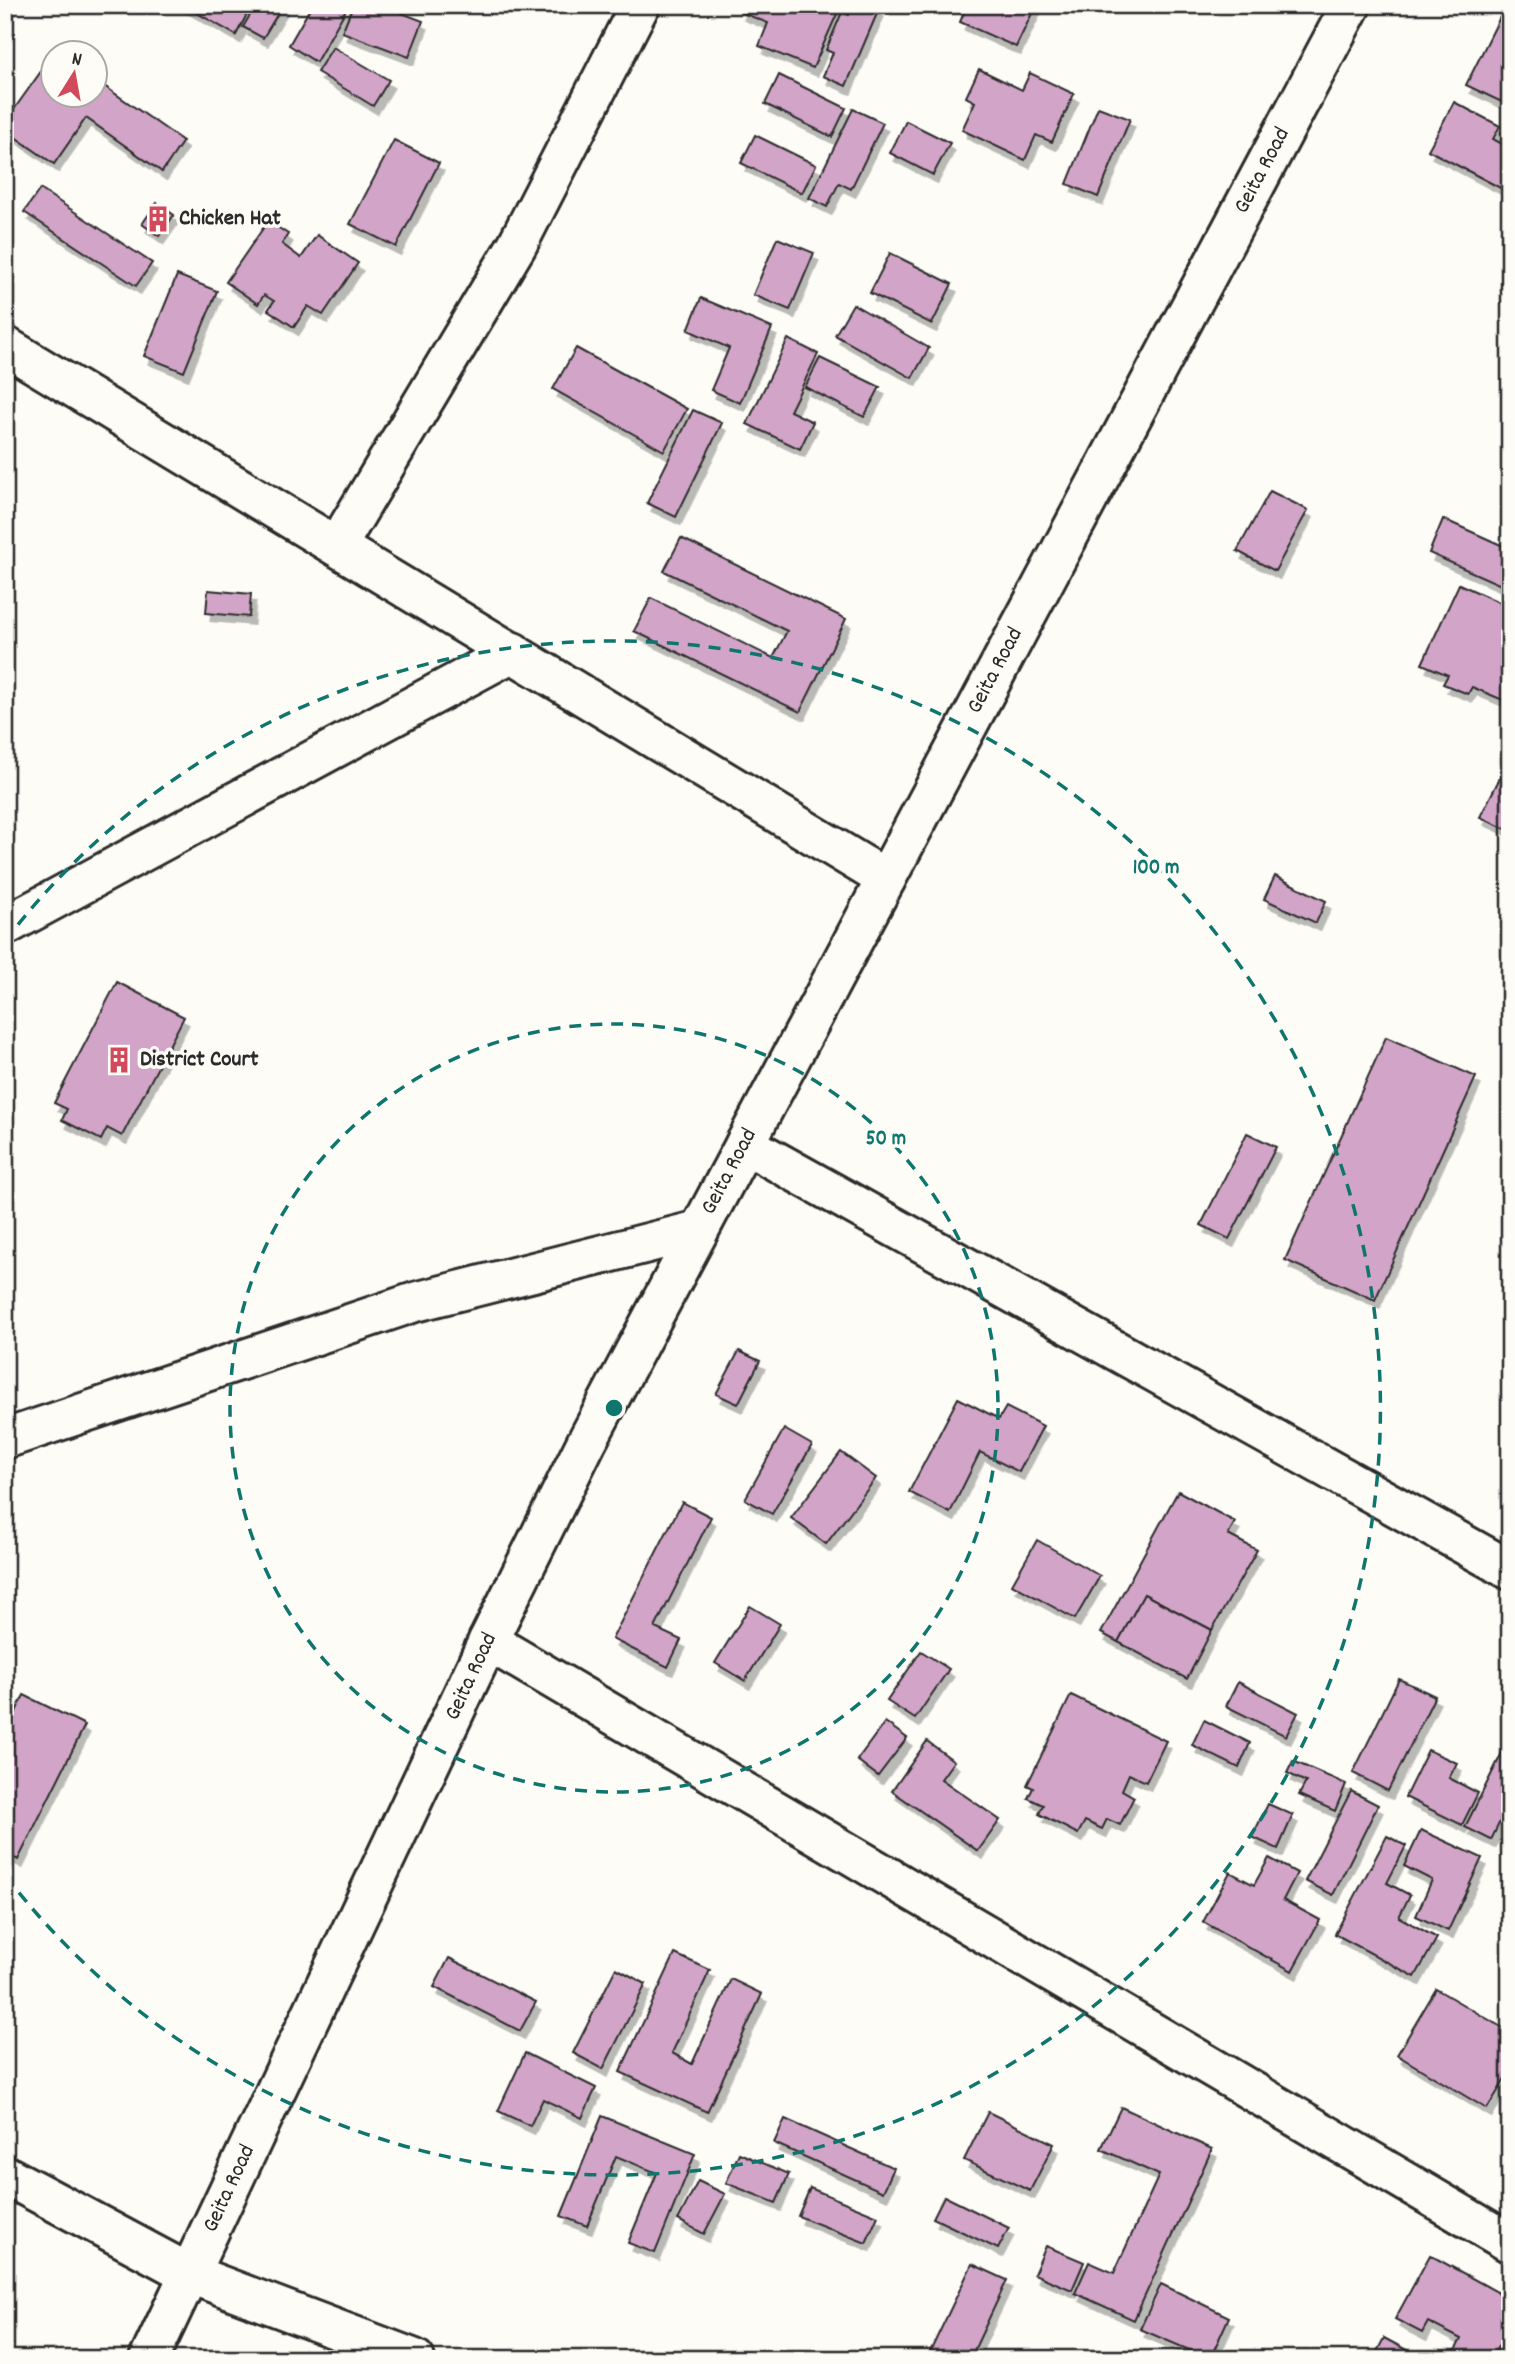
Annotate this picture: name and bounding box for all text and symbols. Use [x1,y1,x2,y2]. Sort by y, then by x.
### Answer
north arrow [38,38,108,108]
text: N [69,47,84,75]
street label: Geita Road [1226,122,1300,220]
place label: Chicken Hat [179,203,281,236]
building icon: Chicken Hat [143,204,173,234]
street label: Geita Road [959,622,1033,720]
text: 100 m [1133,854,1179,884]
place label: District Court [140,1044,259,1077]
building icon: District Court [104,1045,134,1075]
street label: Geita Road [693,1123,767,1221]
text: 50 m [866,1125,906,1155]
centre of rings [602,1396,626,1420]
street label: Geita Road [437,1628,507,1726]
street label: Geita Road [195,2140,265,2238]

